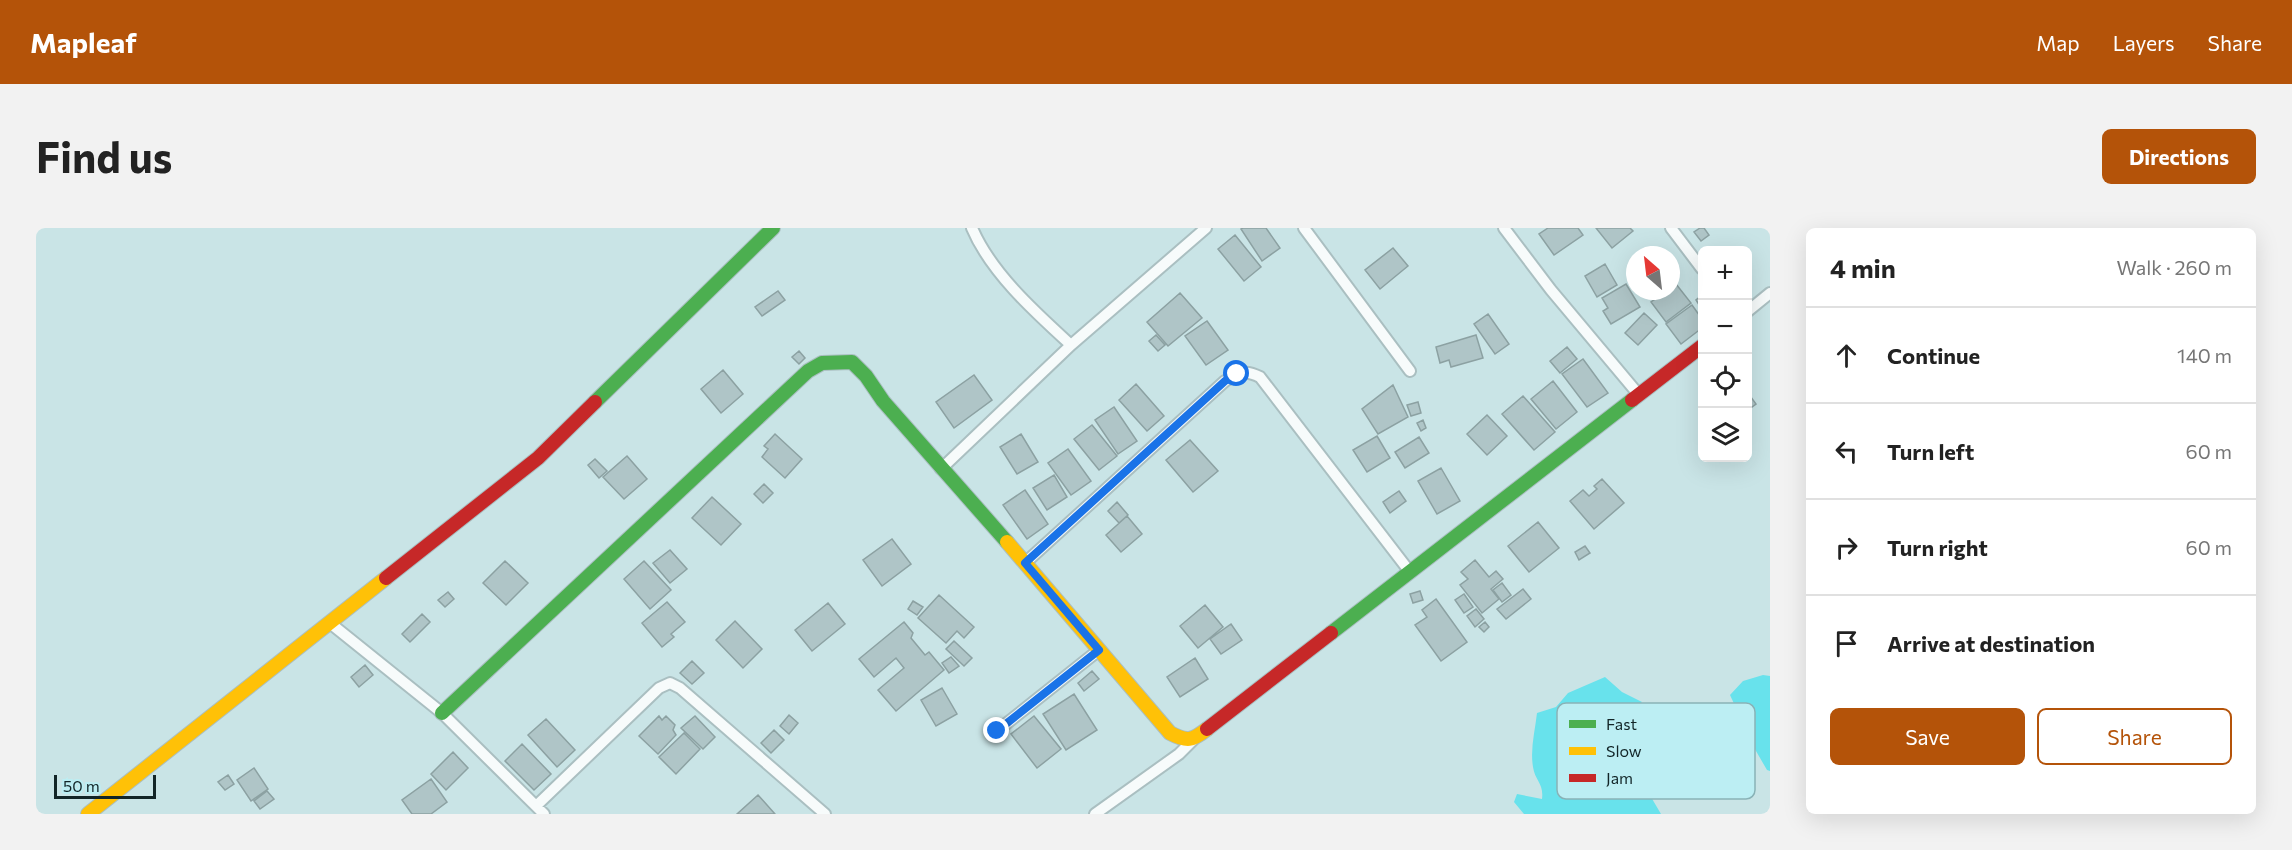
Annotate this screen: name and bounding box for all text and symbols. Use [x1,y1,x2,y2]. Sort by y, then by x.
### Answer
text: Mapleaf [30,25,137,59]
text: Map [2036,30,2080,55]
text: Layers [2113,30,2175,55]
text: Share [2208,30,2262,55]
button: Directions [2102,129,2256,184]
text: Find us [36,130,172,182]
north arrow [1626,246,1680,300]
map controls [1698,246,1752,462]
button: + [1698,246,1752,300]
text: 4 min [1830,252,1896,283]
text: Walk · 260 m [2116,255,2232,279]
button: − [1698,300,1752,354]
icon: ahead [1830,339,1863,372]
text: Continue [1887,342,1980,369]
text: 140 m [2177,343,2232,367]
button: locate [1698,354,1752,408]
route start [1223,360,1249,386]
button: layers [1698,408,1752,462]
icon: left [1830,435,1863,468]
text: Turn left [1887,438,1974,465]
text: 60 m [2186,439,2232,463]
icon: right [1830,531,1863,564]
text: Turn right [1887,534,1988,561]
text: 60 m [2186,535,2232,559]
icon: arrive [1830,627,1863,660]
text: Arrive at destination [1887,630,2095,657]
legend [1557,703,1755,799]
button: Save [1830,708,2025,765]
button: Share [2037,708,2232,765]
text: Fast [1606,714,1637,733]
route end [983,717,1009,743]
text: Slow [1606,741,1642,760]
text: Jam [1606,768,1633,787]
scale bar [54,772,156,800]
text: 50 m [63,776,100,795]

